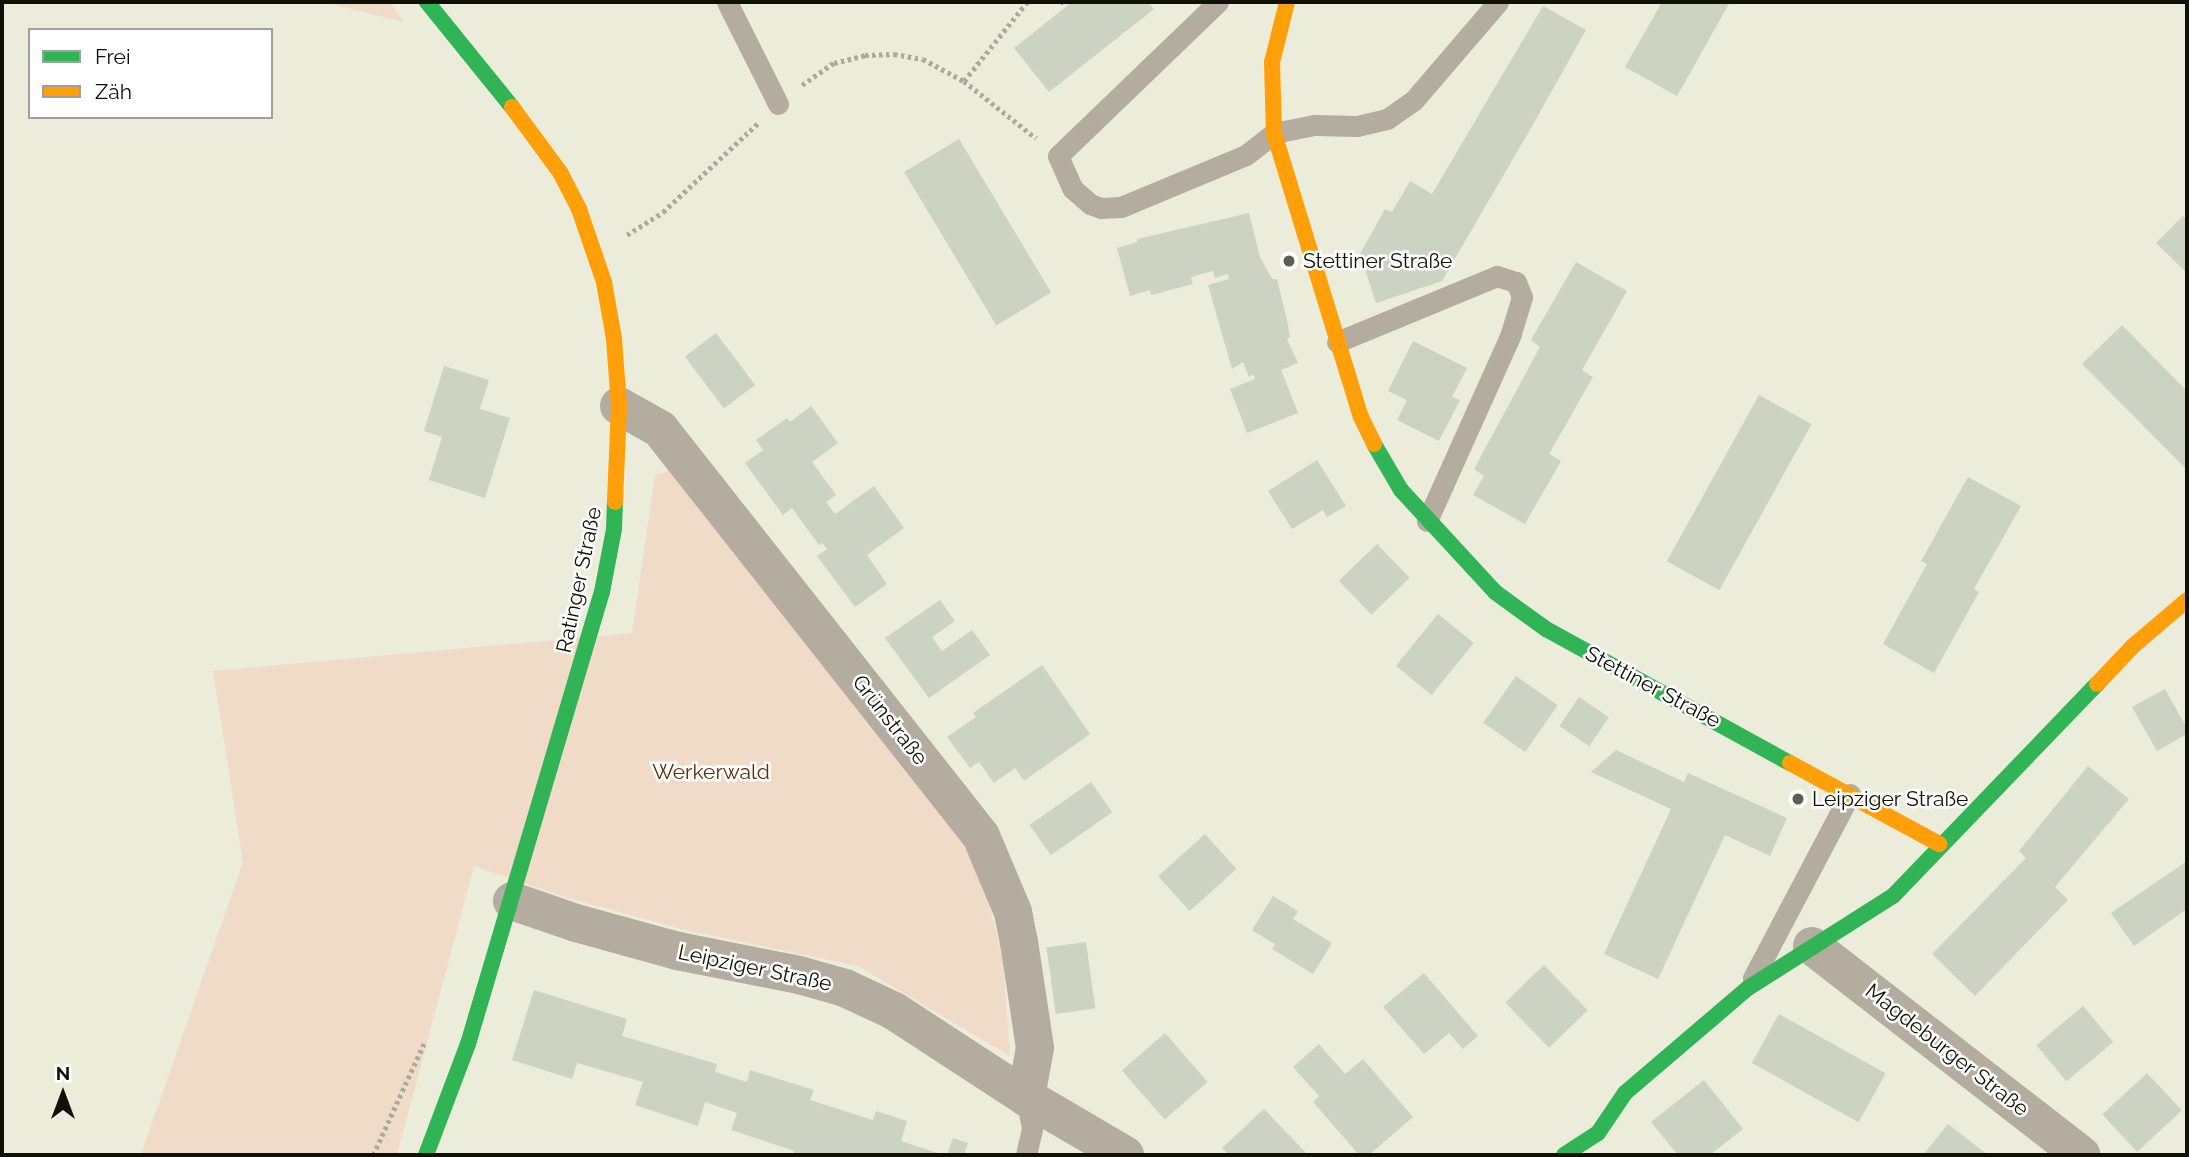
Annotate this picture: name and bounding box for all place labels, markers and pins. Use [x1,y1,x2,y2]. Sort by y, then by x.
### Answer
place label: Stettiner Straße [1303,248,1453,274]
marker: Stettiner Straße [1281,253,1297,269]
place label: Leipziger Straße [1812,786,1969,812]
marker: Leipziger Straße [1790,791,1806,807]

